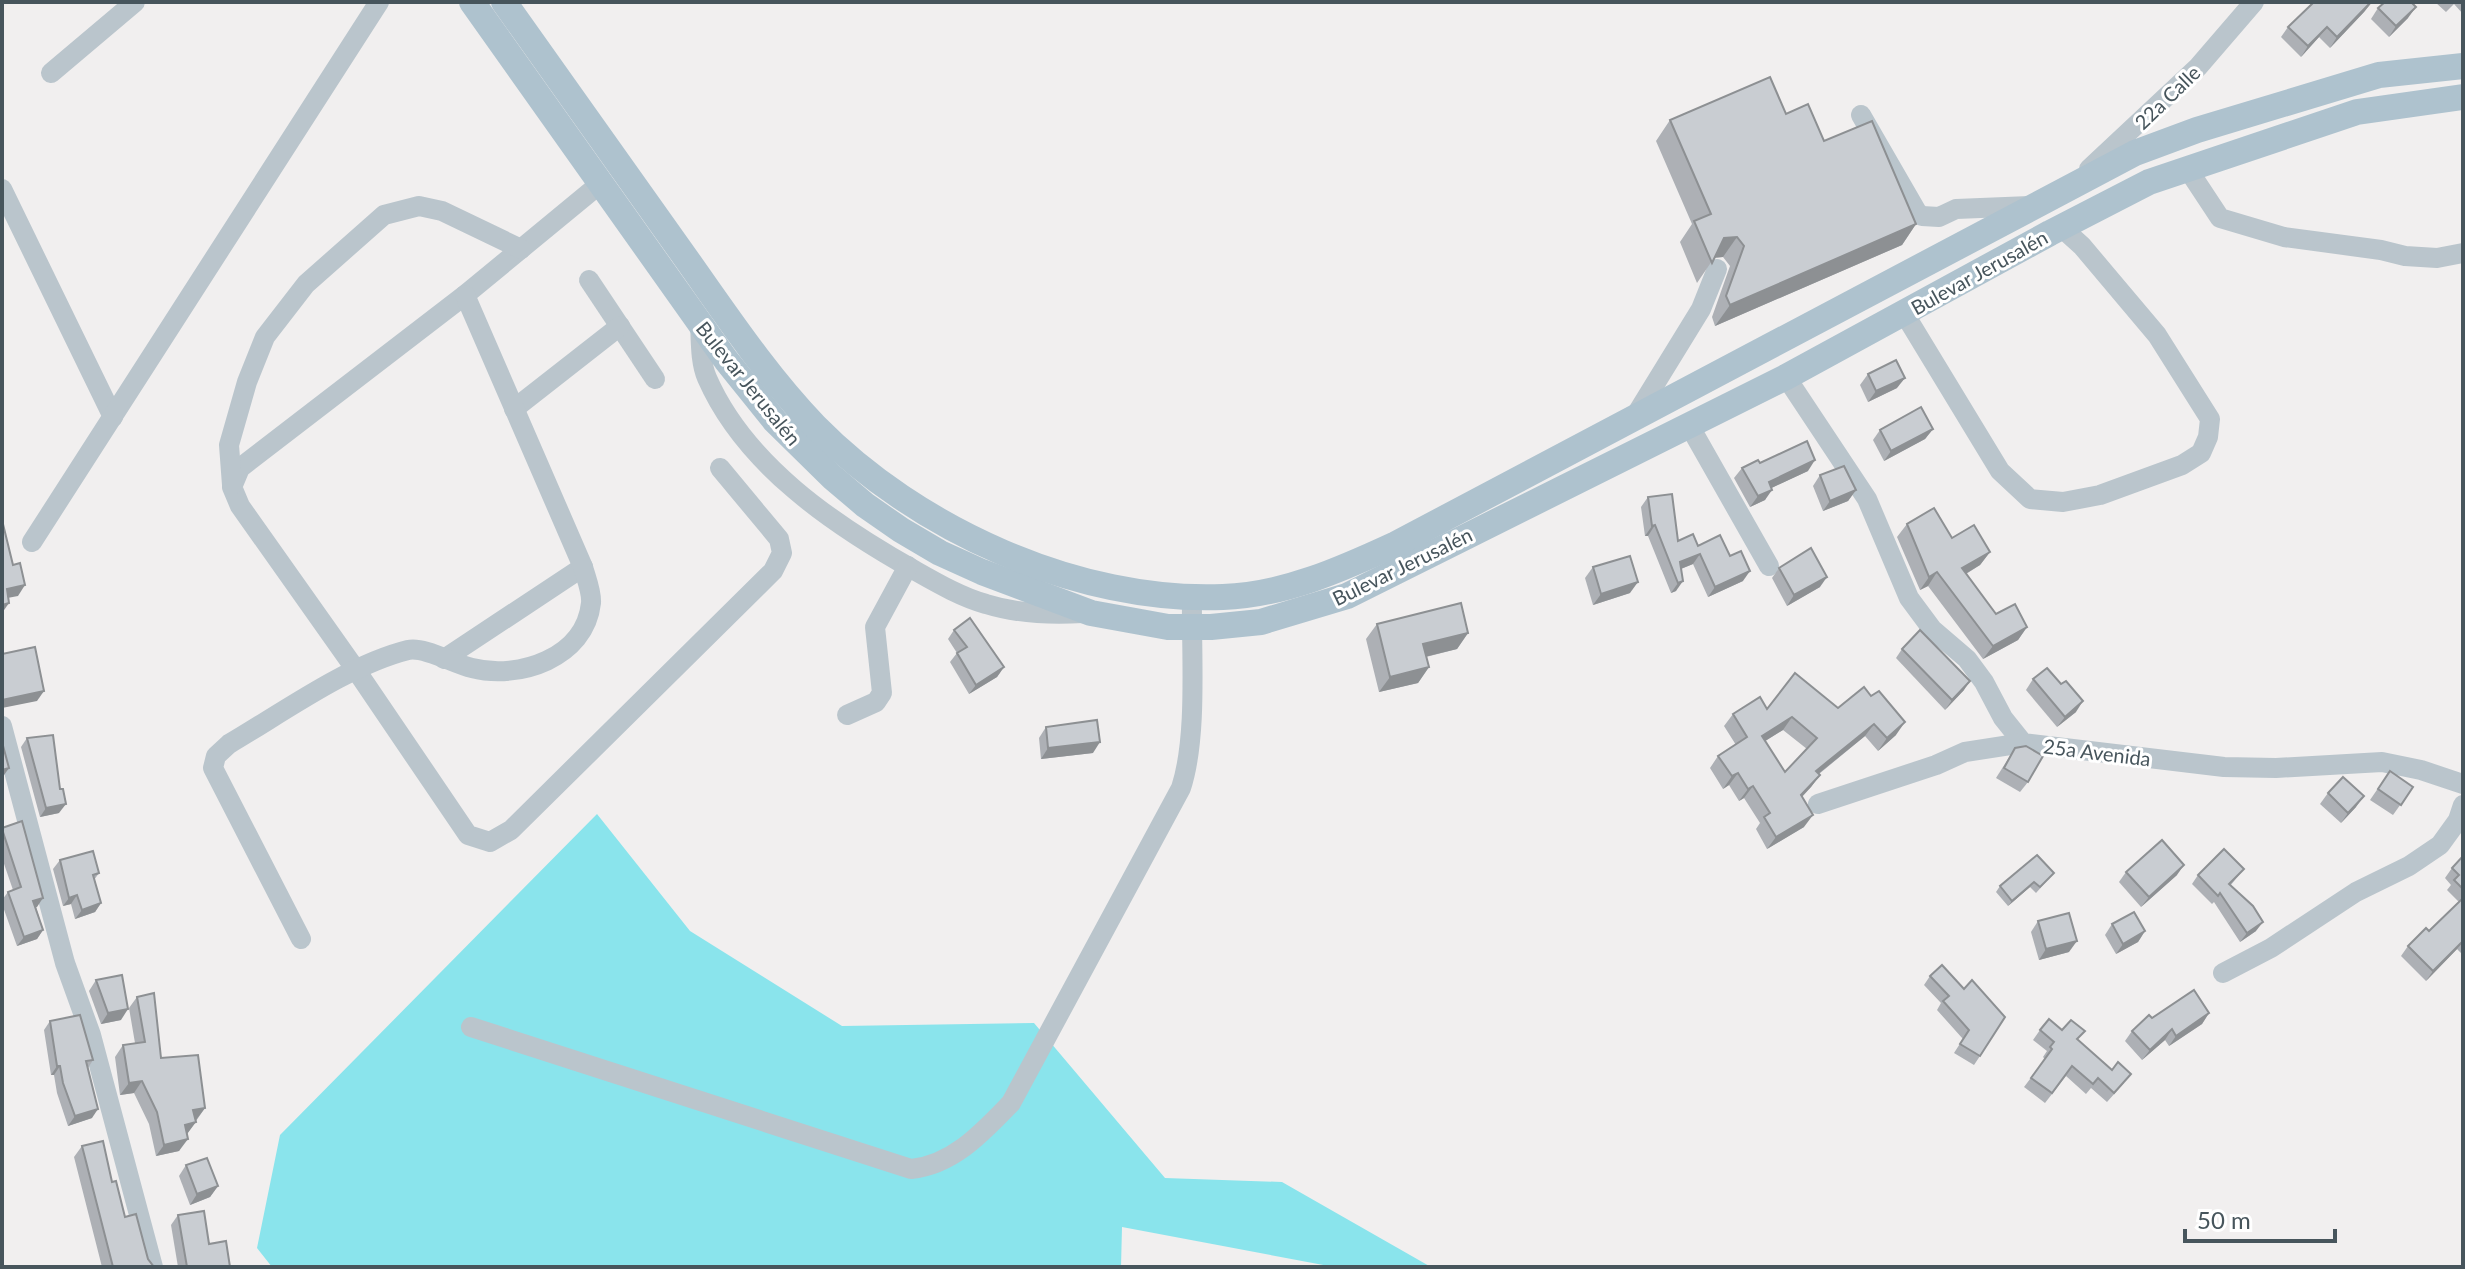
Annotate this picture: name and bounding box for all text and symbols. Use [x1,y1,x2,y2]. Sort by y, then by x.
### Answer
street label: 22a Calle [2129,60,2205,134]
street label: Bulevar Jerusalén [1906,225,2052,319]
street label: Bulevar Jerusalén [692,316,806,450]
street label: Bulevar Jerusalén [1328,522,1476,610]
street label: 25a Avenida [2042,734,2152,770]
scale bar [2185,1193,2335,1243]
text: 50 m [2197,1205,2251,1234]

